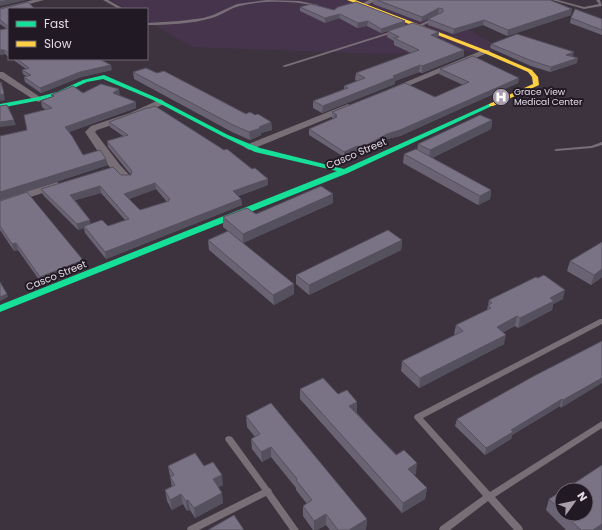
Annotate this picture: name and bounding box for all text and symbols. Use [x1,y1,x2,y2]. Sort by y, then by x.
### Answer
legend [8,8,148,60]
text: Fast [44,15,69,32]
text: Slow [44,35,72,52]
place label: Grace View Medical Center [514,86,583,108]
hospital icon: Grace View Medical Center [491,87,511,107]
street label: Casco Street [324,134,389,173]
street label: Casco Street [24,256,89,294]
north arrow [554,482,594,522]
text: N [573,489,591,504]

